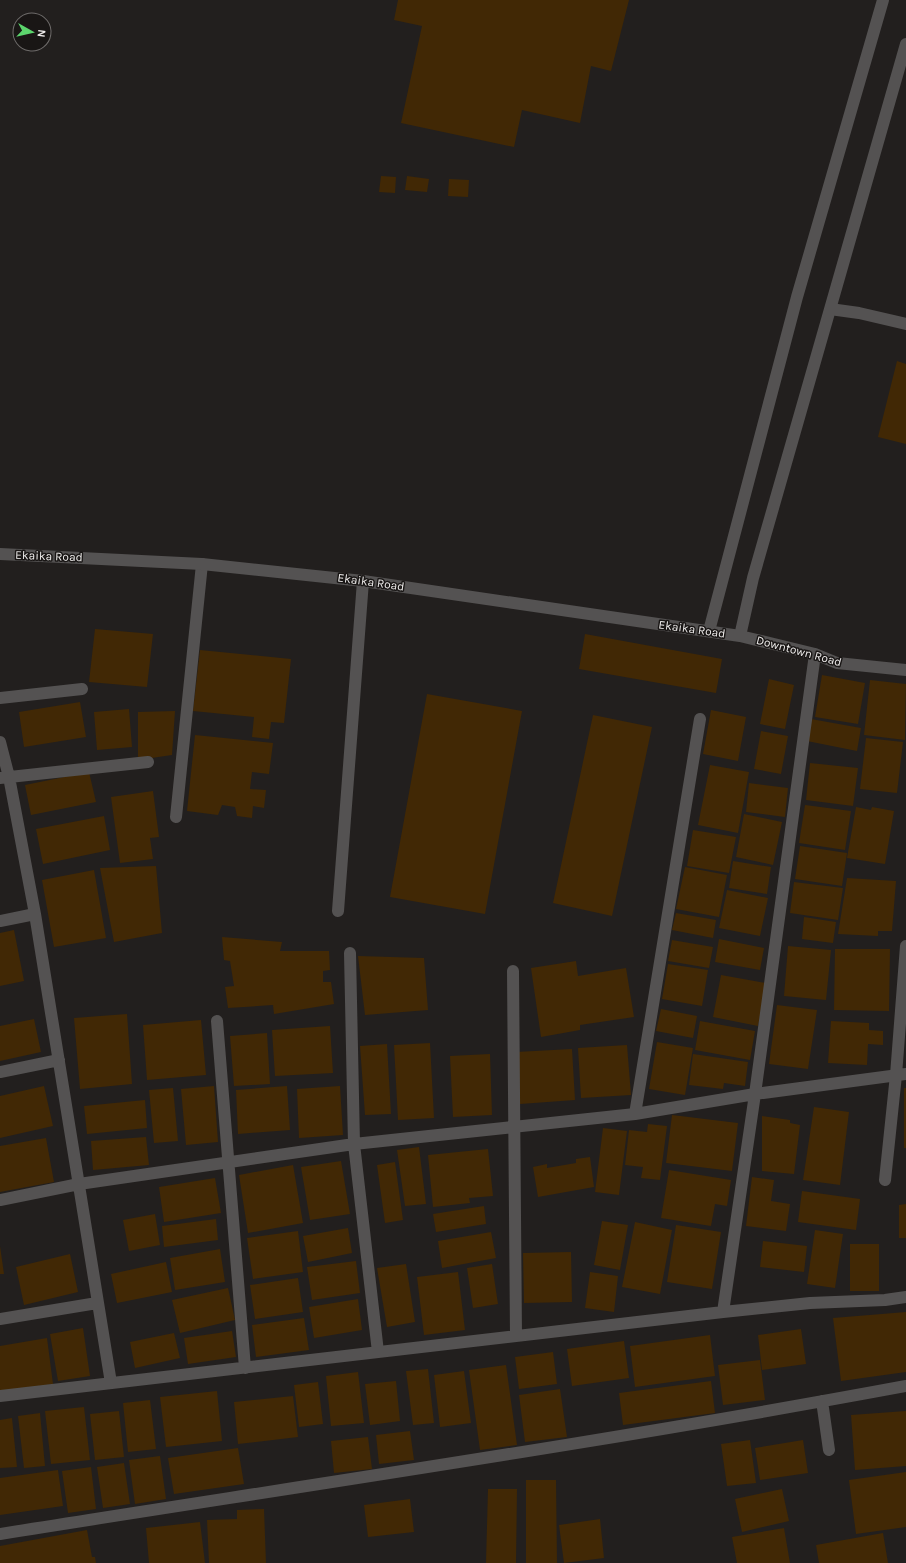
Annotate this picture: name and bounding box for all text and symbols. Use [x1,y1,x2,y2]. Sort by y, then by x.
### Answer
north arrow [12,12,52,52]
text: N [34,29,48,38]
street label: Ekaika Road [15,548,83,564]
street label: Ekaika Road [337,570,405,594]
street label: Ekaika Road [658,617,726,641]
street label: Downtown Road [755,633,843,669]

